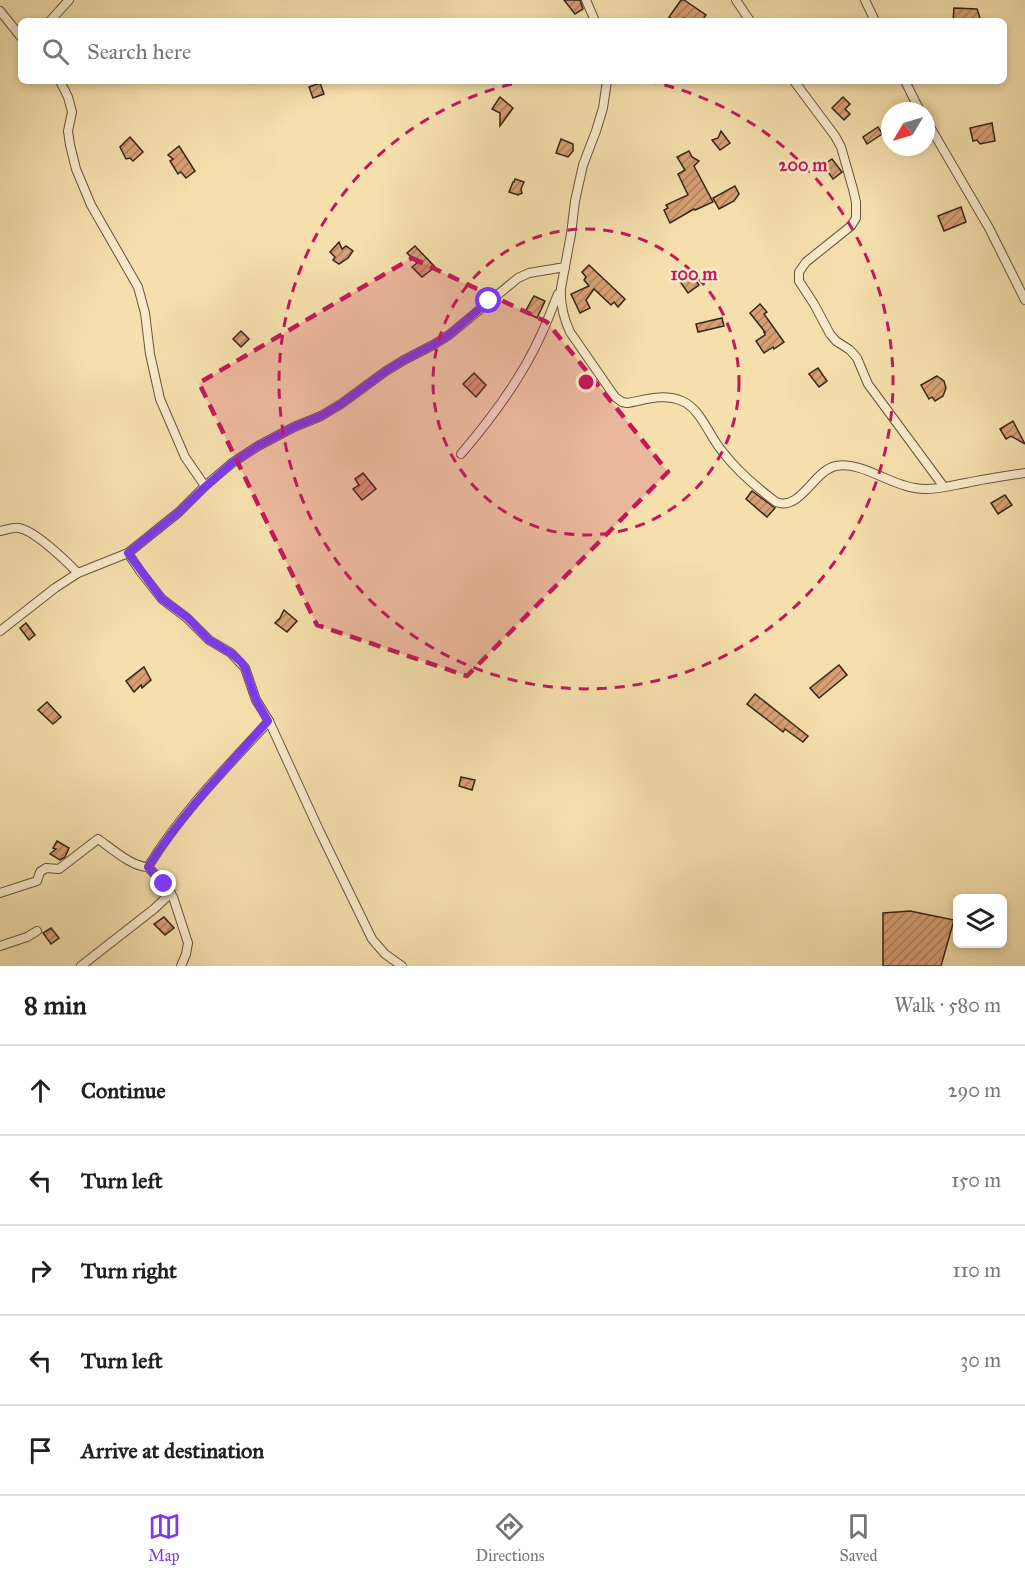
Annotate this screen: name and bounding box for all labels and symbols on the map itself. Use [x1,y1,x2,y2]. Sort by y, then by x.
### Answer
north arrow [881,102,935,156]
text: 200 m [779,154,828,176]
text: 100 m [671,263,718,285]
route start [475,287,501,313]
centre of rings [576,372,596,392]
route end [150,870,176,896]

